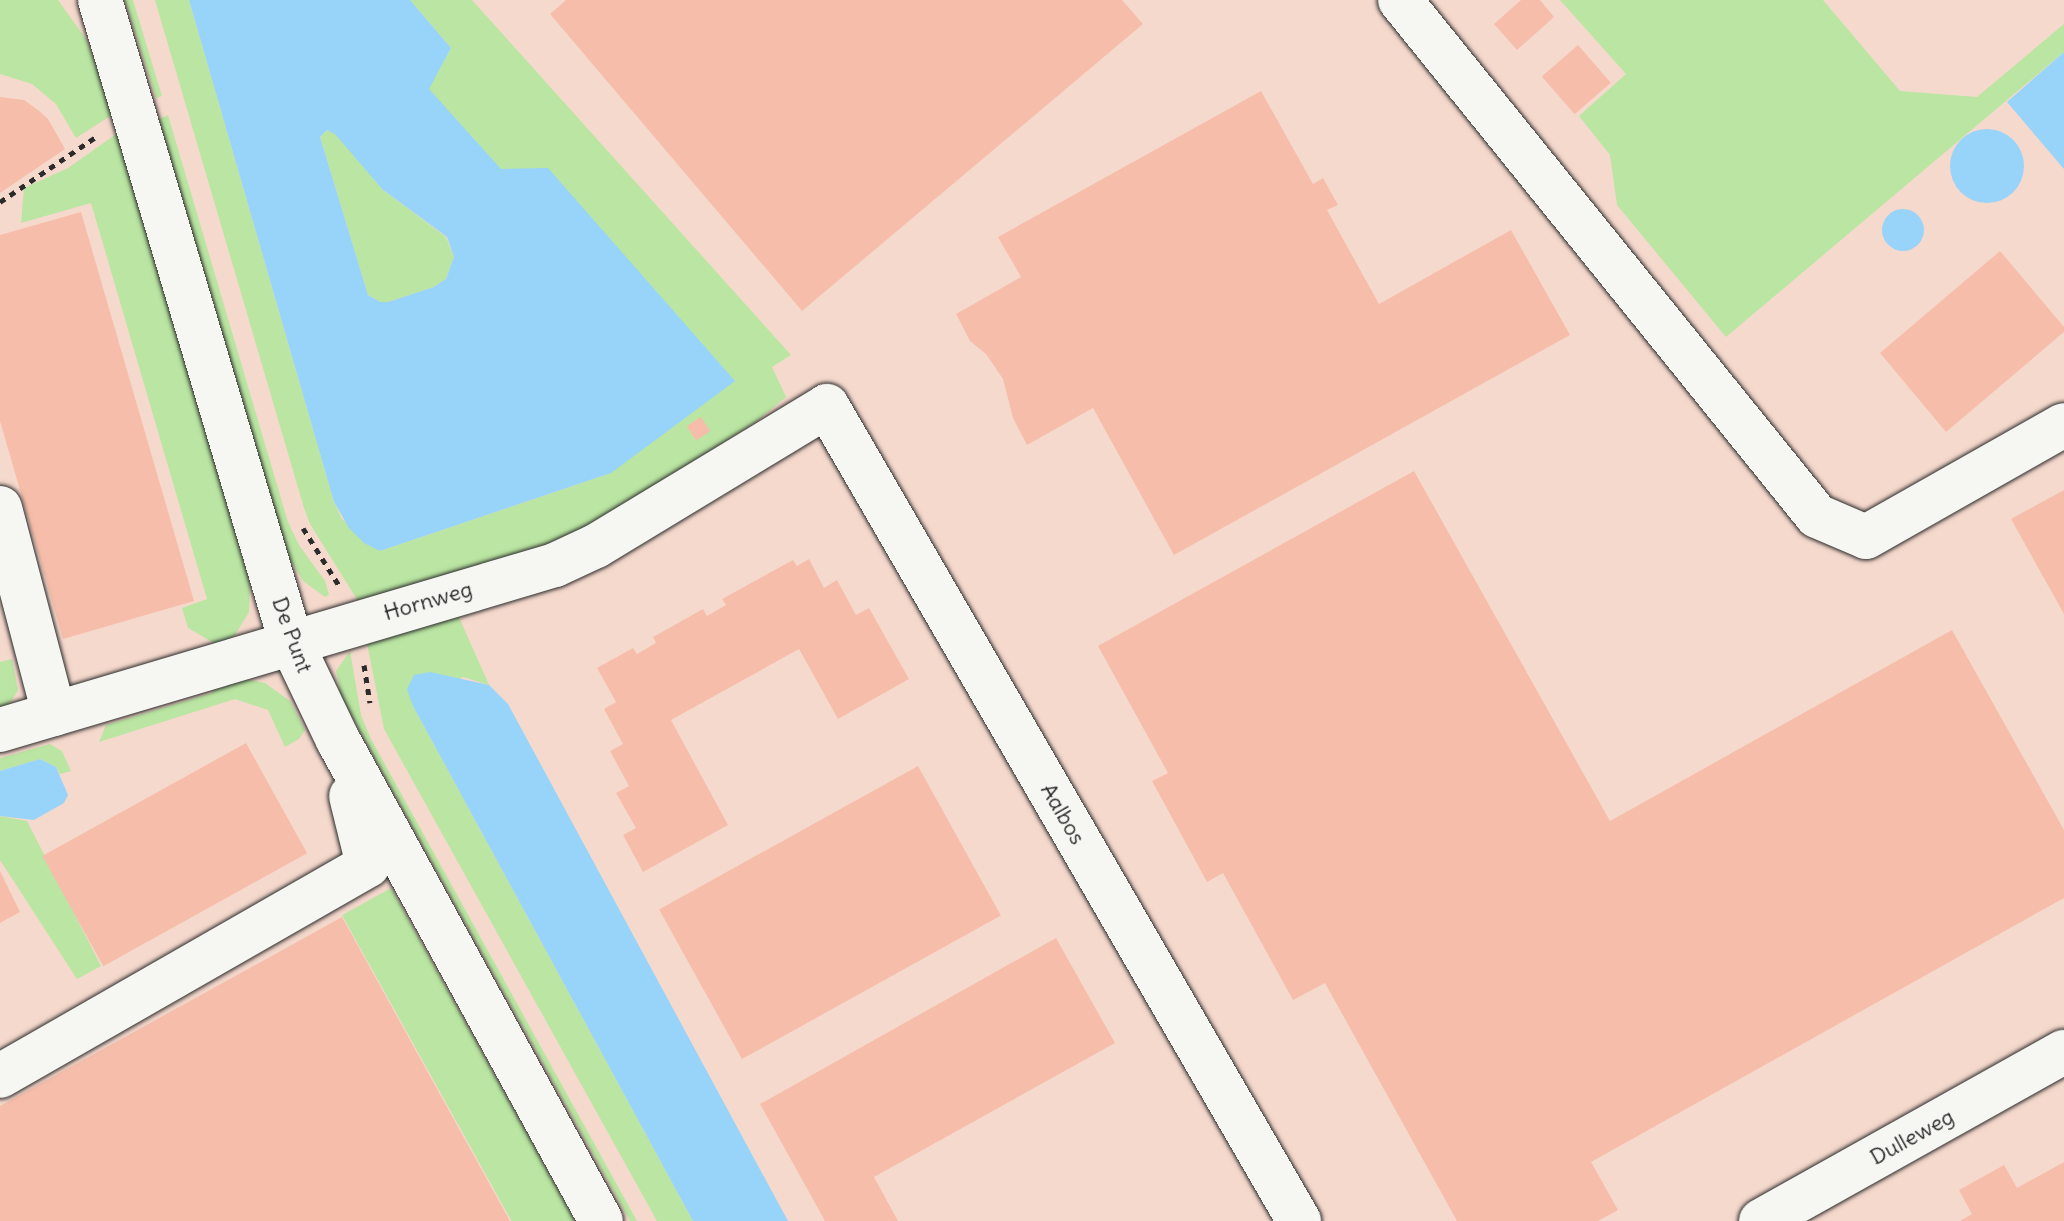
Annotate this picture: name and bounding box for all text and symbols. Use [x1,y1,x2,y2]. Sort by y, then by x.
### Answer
street label: Hornweg [381,576,475,626]
street label: De Punt [266,594,318,676]
street label: Aalbos [1035,779,1091,849]
street label: Dulleweg [1866,1103,1958,1171]

